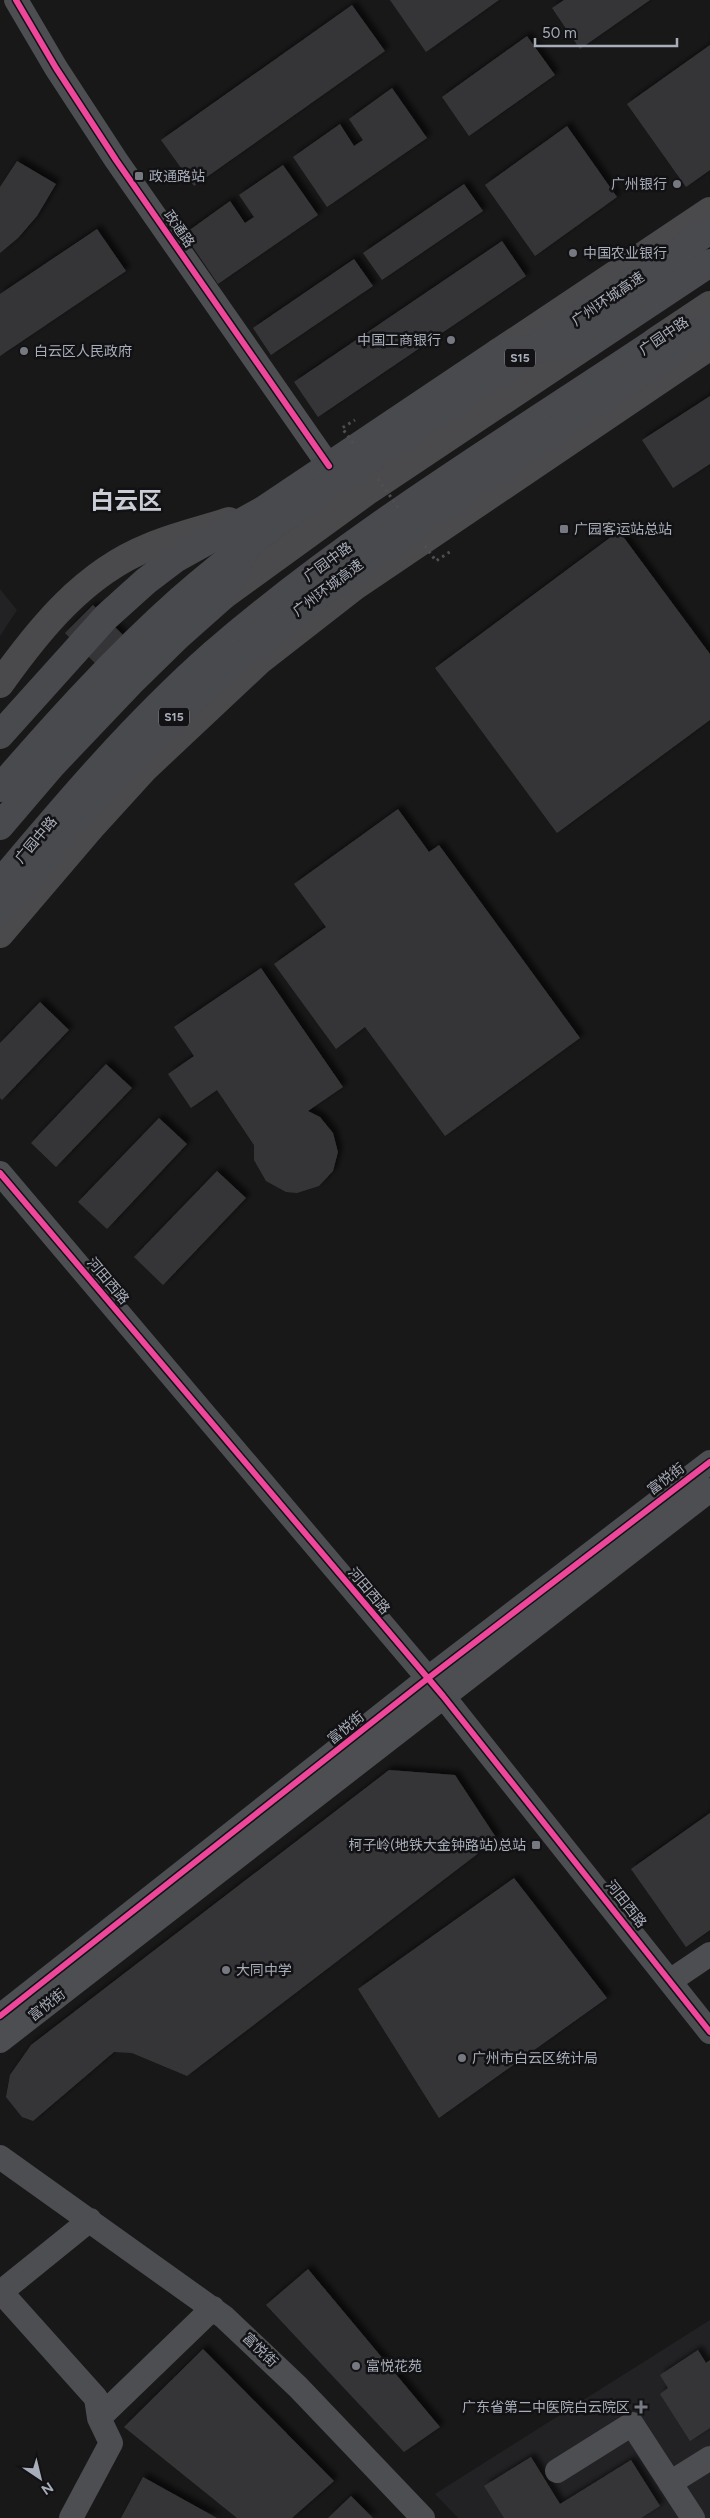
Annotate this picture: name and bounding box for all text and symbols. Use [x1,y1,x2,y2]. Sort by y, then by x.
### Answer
scale bar [535,15,678,47]
text: 50 m [542,24,577,42]
place label: 政通路站 [149,168,205,185]
marker: 政通路站 [133,170,145,182]
place label: 广州银行 [611,176,667,193]
marker: 广州银行 [671,178,683,190]
street label: 政通路 [160,207,198,251]
place label: 中国农业银行 [583,245,667,262]
marker: 中国农业银行 [567,247,579,259]
street label: 广州环城高速 [568,268,648,330]
street label: 广园中路 [636,313,692,359]
place label: 中国工商银行 [357,332,441,349]
marker: 中国工商银行 [445,334,457,346]
place label: 白云区人民政府 [34,343,132,360]
marker: 白云区人民政府 [18,345,30,357]
road number: S15 [505,348,535,368]
district label: 白云区 [90,486,162,515]
place label: 广园客运站总站 [574,521,672,538]
marker: 广园客运站总站 [558,523,570,535]
street label: 广园中路 [300,539,356,585]
street label: 广州环城高速 [289,556,367,620]
road number: S15 [159,708,189,726]
street label: 广园中路 [11,813,61,867]
street label: 河田西路 [83,1254,133,1308]
street label: 富悦街 [644,1460,688,1498]
street label: 河田西路 [344,1564,394,1618]
street label: 富悦街 [324,1708,368,1748]
place label: 柯子岭(地铁大金钟路站)总站 [348,1837,526,1854]
marker: 柯子岭(地铁大金钟路站)总站 [530,1839,542,1851]
street label: 河田西路 [602,1877,650,1931]
place label: 大同中学 [236,1962,292,1979]
marker: 大同中学 [220,1964,232,1976]
street label: 富悦街 [25,1985,69,2025]
place label: 广州市白云区统计局 [472,2050,598,2067]
marker: 广州市白云区统计局 [456,2052,468,2064]
street label: 富悦街 [239,2329,281,2371]
place label: 富悦花苑 [366,2358,422,2375]
marker: 富悦花苑 [350,2360,362,2372]
place label: 广东省第二中医院白云院区 [462,2399,630,2416]
marker: 广东省第二中医院白云院区 [634,2400,648,2414]
north arrow [15,2453,65,2503]
text: N [38,2478,56,2498]

